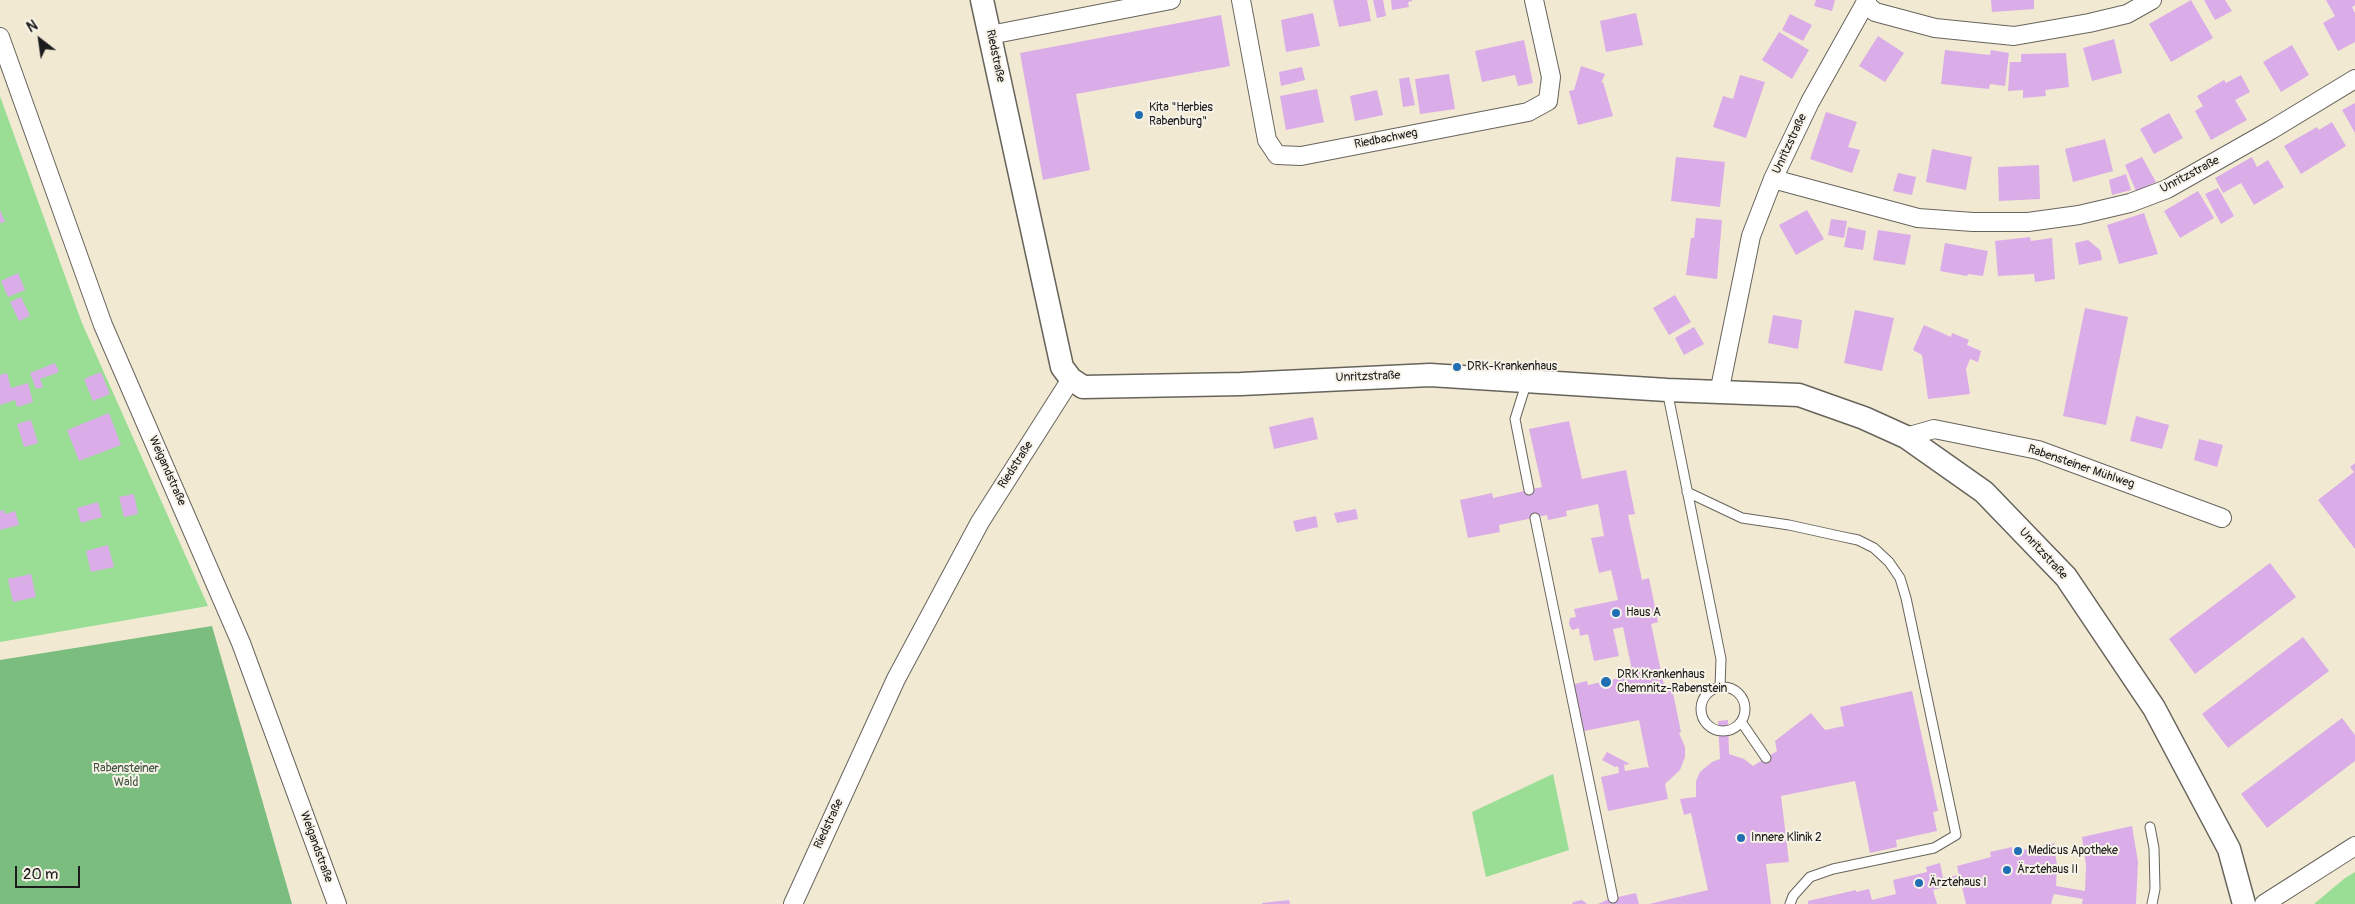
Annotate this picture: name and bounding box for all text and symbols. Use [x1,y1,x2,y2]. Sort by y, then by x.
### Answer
north arrow [15,15,65,65]
text: N [24,17,41,36]
street label: Riedstraße [982,28,1008,84]
place label: Kita "Herbies Rabenburg" [1149,101,1213,129]
marker: Kita "Herbies Rabenburg" [1133,109,1145,121]
street label: Unritzstraße [1770,112,1810,176]
street label: Riedbachweg [1353,126,1419,152]
street label: Unritzstraße [2158,153,2222,197]
place label: DRK-Krankenhaus [1467,360,1557,374]
marker: DRK-Krankenhaus [1451,361,1463,373]
street label: Unritzstraße [1335,369,1401,385]
street label: Weigandstraße [145,434,189,508]
street label: Riedstraße [995,439,1037,491]
street label: Rabensteiner Mühlweg [2026,442,2136,492]
street label: Unritzstraße [2016,525,2070,583]
place label: Haus A [1626,606,1661,620]
marker: Haus A [1610,607,1622,619]
place label: DRK Krankenhaus Chemnitz-Rabenstein [1617,668,1727,696]
marker: DRK Krankenhaus Chemnitz-Rabenstein [1599,675,1613,689]
park label: Rabensteiner Wald [93,762,159,790]
street label: Riedstraße [811,797,847,851]
street label: Weigandstraße [296,809,336,885]
place label: Innere Klinik 2 [1751,831,1822,845]
marker: Innere Klinik 2 [1735,832,1747,844]
place label: Medicus Apotheke [2028,844,2118,858]
marker: Medicus Apotheke [2012,845,2024,857]
scale bar [18,856,82,888]
place label: Ärztehaus II [2017,863,2078,877]
marker: Ärztehaus II [2001,864,2013,876]
text: 20 m [23,865,58,884]
place label: Ärztehaus I [1929,876,1987,890]
marker: Ärztehaus I [1913,877,1925,889]

